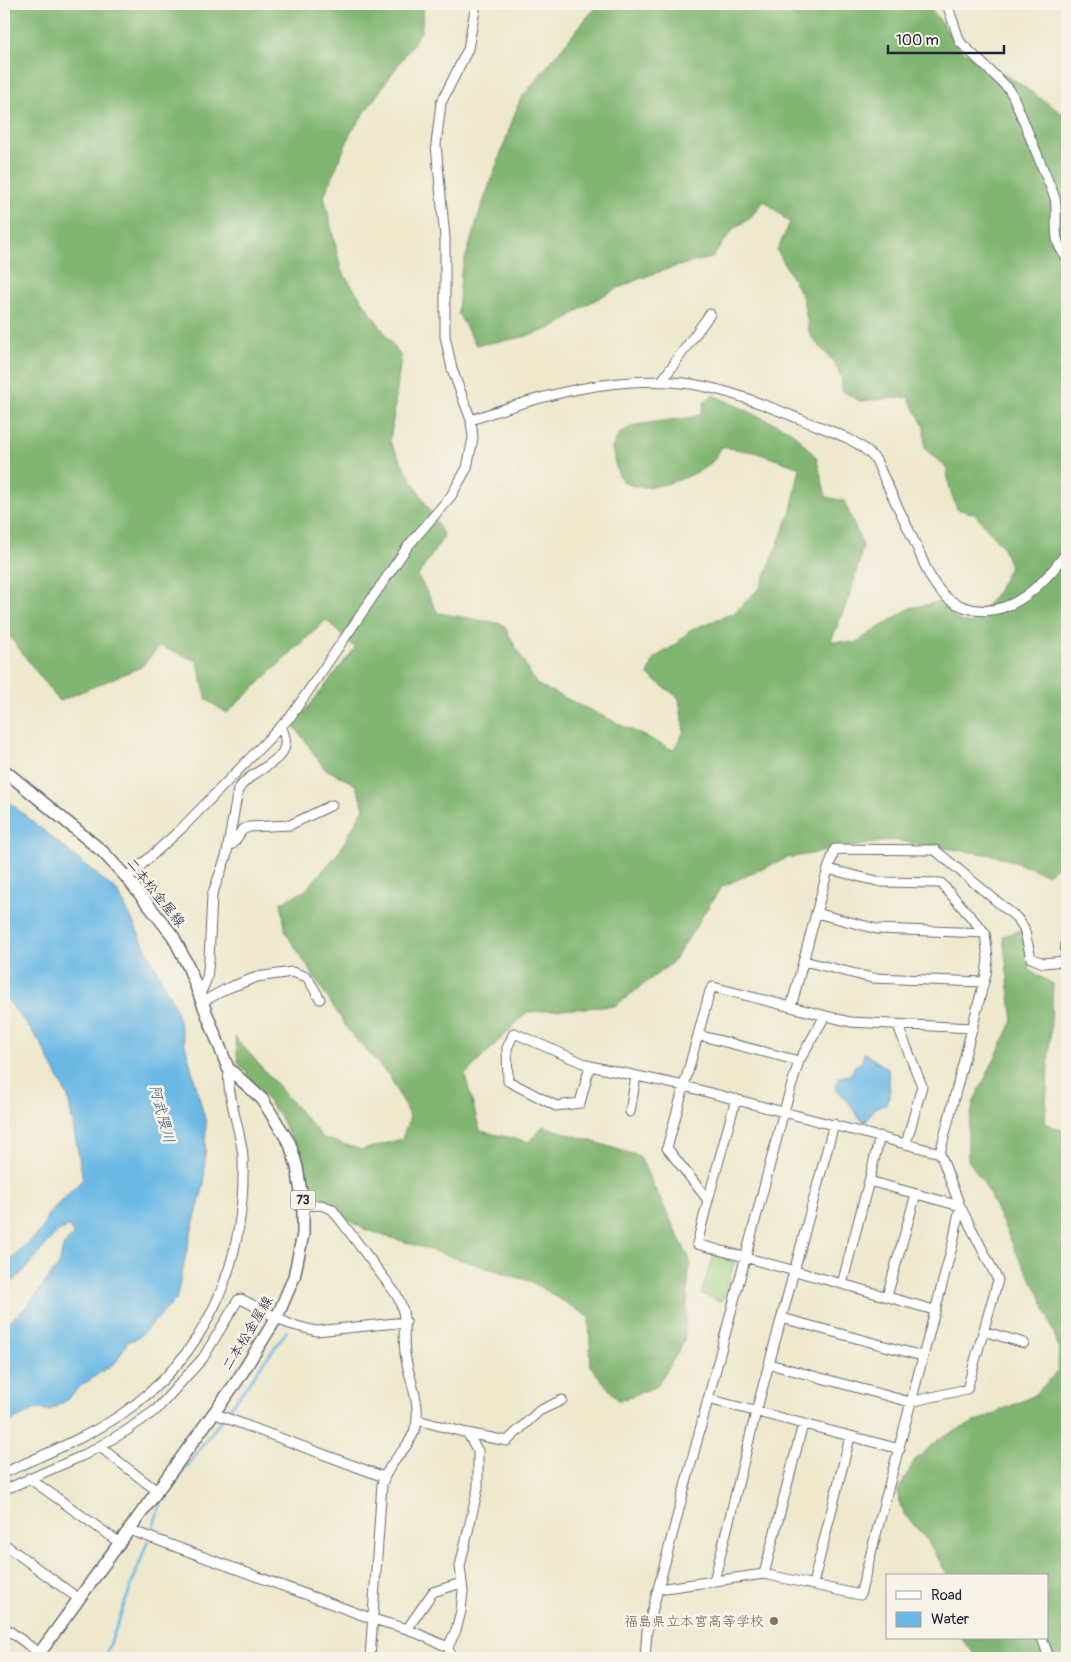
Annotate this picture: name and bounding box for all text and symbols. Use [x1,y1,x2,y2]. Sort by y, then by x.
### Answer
scale bar [888,22,1005,54]
text: 100 m [896,31,939,50]
street label: 二本松金屋線 [123,854,189,930]
water label: 阿武隈川 [145,1083,178,1146]
road number: 73 [290,1190,316,1210]
street label: 二本松金屋線 [219,1293,276,1374]
legend [886,1574,1048,1640]
text: Road [931,1586,962,1605]
text: Water [931,1610,970,1629]
place label: 福島県立本宮高等学校 [624,1613,764,1630]
marker: 福島県立本宮高等学校 [768,1615,780,1627]

